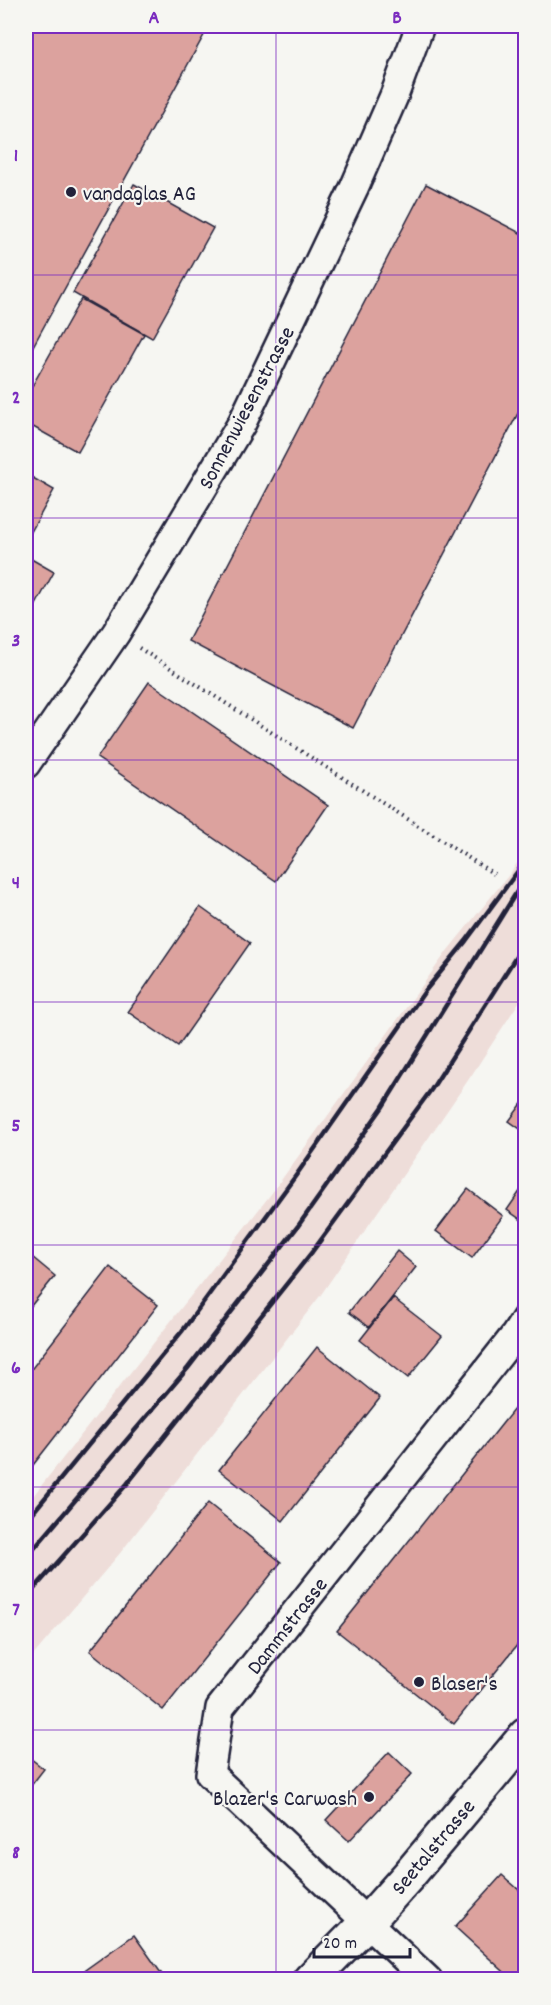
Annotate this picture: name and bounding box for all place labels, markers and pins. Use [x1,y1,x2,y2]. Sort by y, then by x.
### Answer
place label: vandaglas AG [83,180,196,211]
marker: vandaglas AG [64,185,78,199]
place label: Blaser's [431,1670,498,1701]
marker: Blaser's [412,1675,426,1689]
place label: Blazer's Carwash [213,1785,357,1816]
marker: Blazer's Carwash [362,1790,376,1804]

